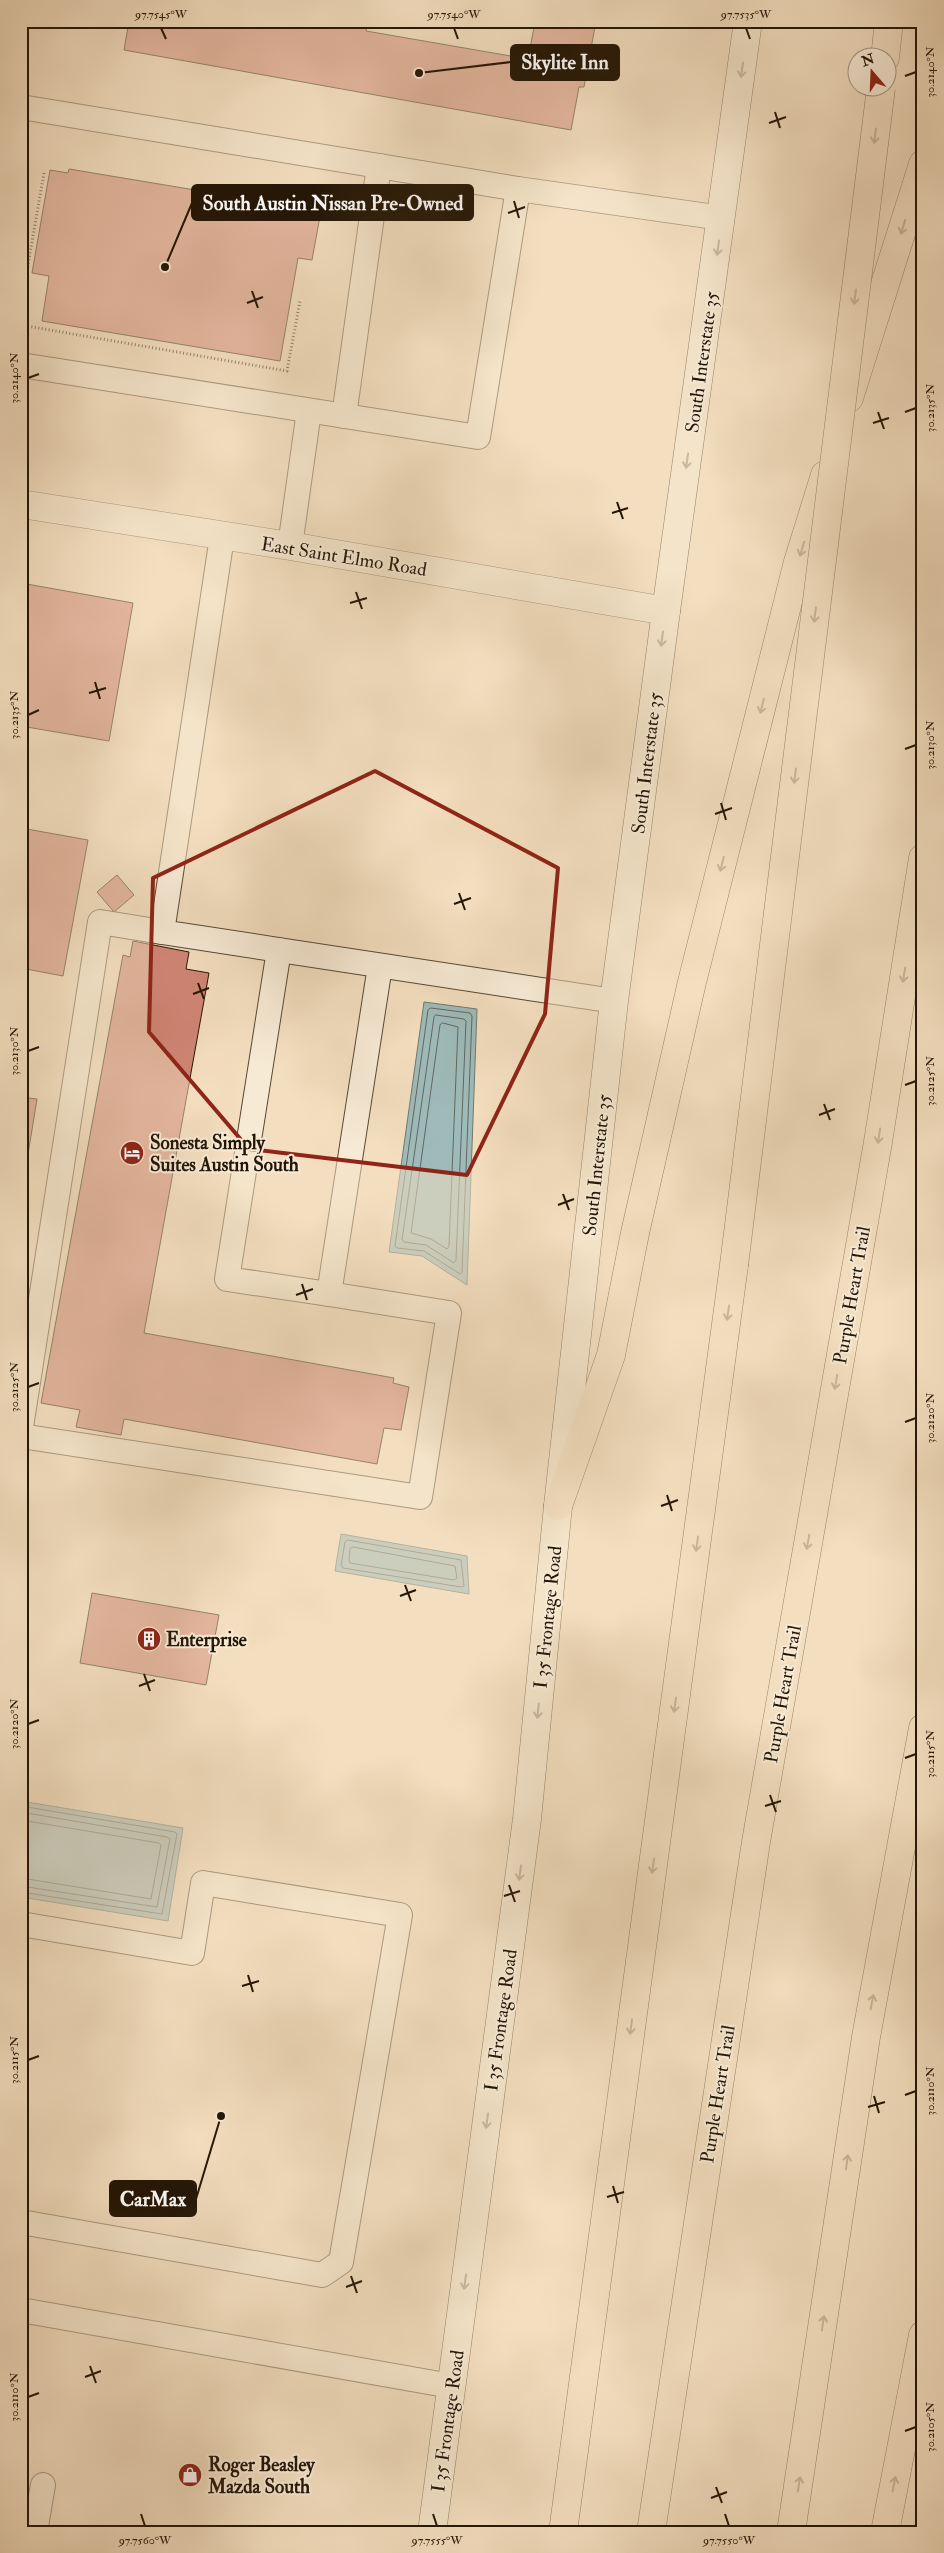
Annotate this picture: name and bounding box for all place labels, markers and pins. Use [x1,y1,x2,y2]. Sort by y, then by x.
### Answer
callout: Skylite Inn [511,45,619,80]
callout: South Austin Nissan Pre-Owned [192,185,473,220]
place label: Sonesta Simply Suites Austin South [150,1131,299,1177]
hotel icon: Sonesta Simply Suites Austin South [119,1140,145,1166]
building icon: Enterprise [136,1626,162,1652]
place label: Enterprise [166,1628,247,1653]
callout: CarMax [110,2181,196,2216]
place label: Roger Beasley Mazda South [207,2453,315,2499]
shop icon: Roger Beasley Mazda South [177,2462,203,2488]

